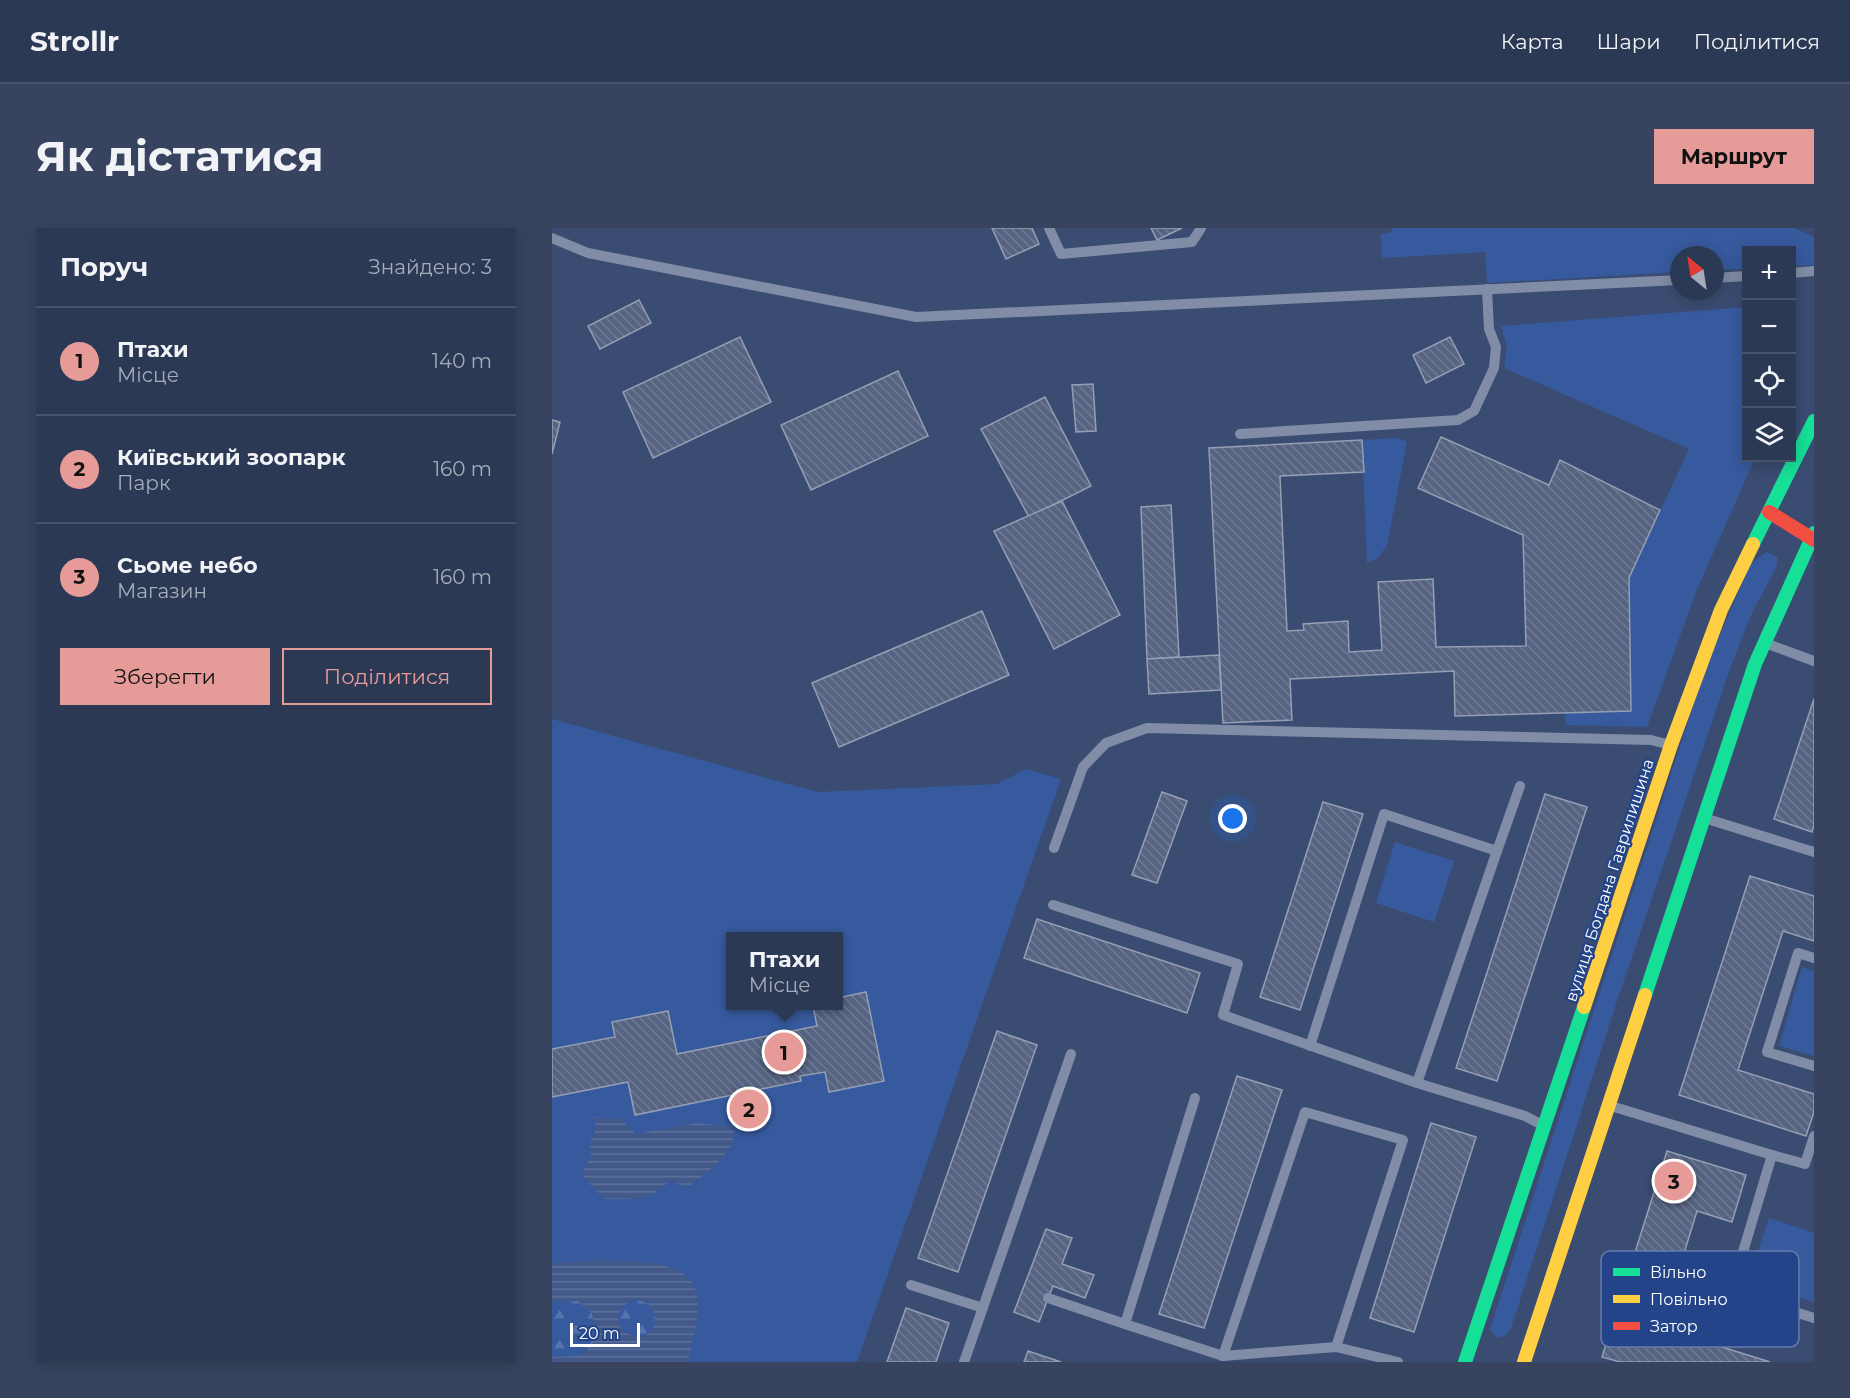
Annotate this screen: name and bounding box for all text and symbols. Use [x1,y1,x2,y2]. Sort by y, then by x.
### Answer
text: Strollr [30,24,119,58]
text: Карта [1501,29,1564,54]
text: Шари [1597,29,1661,54]
text: Поділитися [1694,29,1820,54]
button: Маршрут [1654,129,1814,184]
text: Як дістатися [36,130,324,182]
north arrow [1670,246,1724,300]
map controls [1742,246,1796,462]
button: + [1742,246,1796,300]
text: Поруч [60,251,148,283]
text: Знайдено: 3 [368,255,492,279]
button: − [1742,300,1796,354]
text: Птахи [117,336,189,363]
text: 1 [76,349,83,373]
text: 140 m [432,349,492,373]
button: locate [1742,354,1796,408]
text: Місце [117,363,179,387]
button: layers [1742,408,1796,462]
text: Київський зоопарк [117,444,346,471]
text: 2 [74,457,85,481]
text: 160 m [433,457,492,481]
text: Парк [117,471,171,495]
text: Сьоме небо [117,552,258,579]
text: 3 [74,565,85,589]
text: 160 m [433,565,492,589]
text: Магазин [117,579,207,603]
button: Зберегти [60,648,270,705]
button: Поділитися [282,648,492,705]
street label: вулиця Богдана Гаврилишина [1561,756,1658,1004]
your location [1218,804,1247,833]
popup [726,932,843,1010]
text: Птахи [749,946,820,973]
text: Місце [749,973,811,997]
pin: 1 [764,1030,804,1074]
pin: 2 [730,1086,768,1132]
pin: 3 [1654,1158,1694,1204]
legend [1601,1251,1799,1347]
text: Вільно [1650,1263,1706,1282]
text: Повільно [1650,1290,1728,1309]
text: Затор [1650,1317,1698,1336]
scale bar [570,1320,640,1348]
text: 20 m [579,1324,620,1343]

